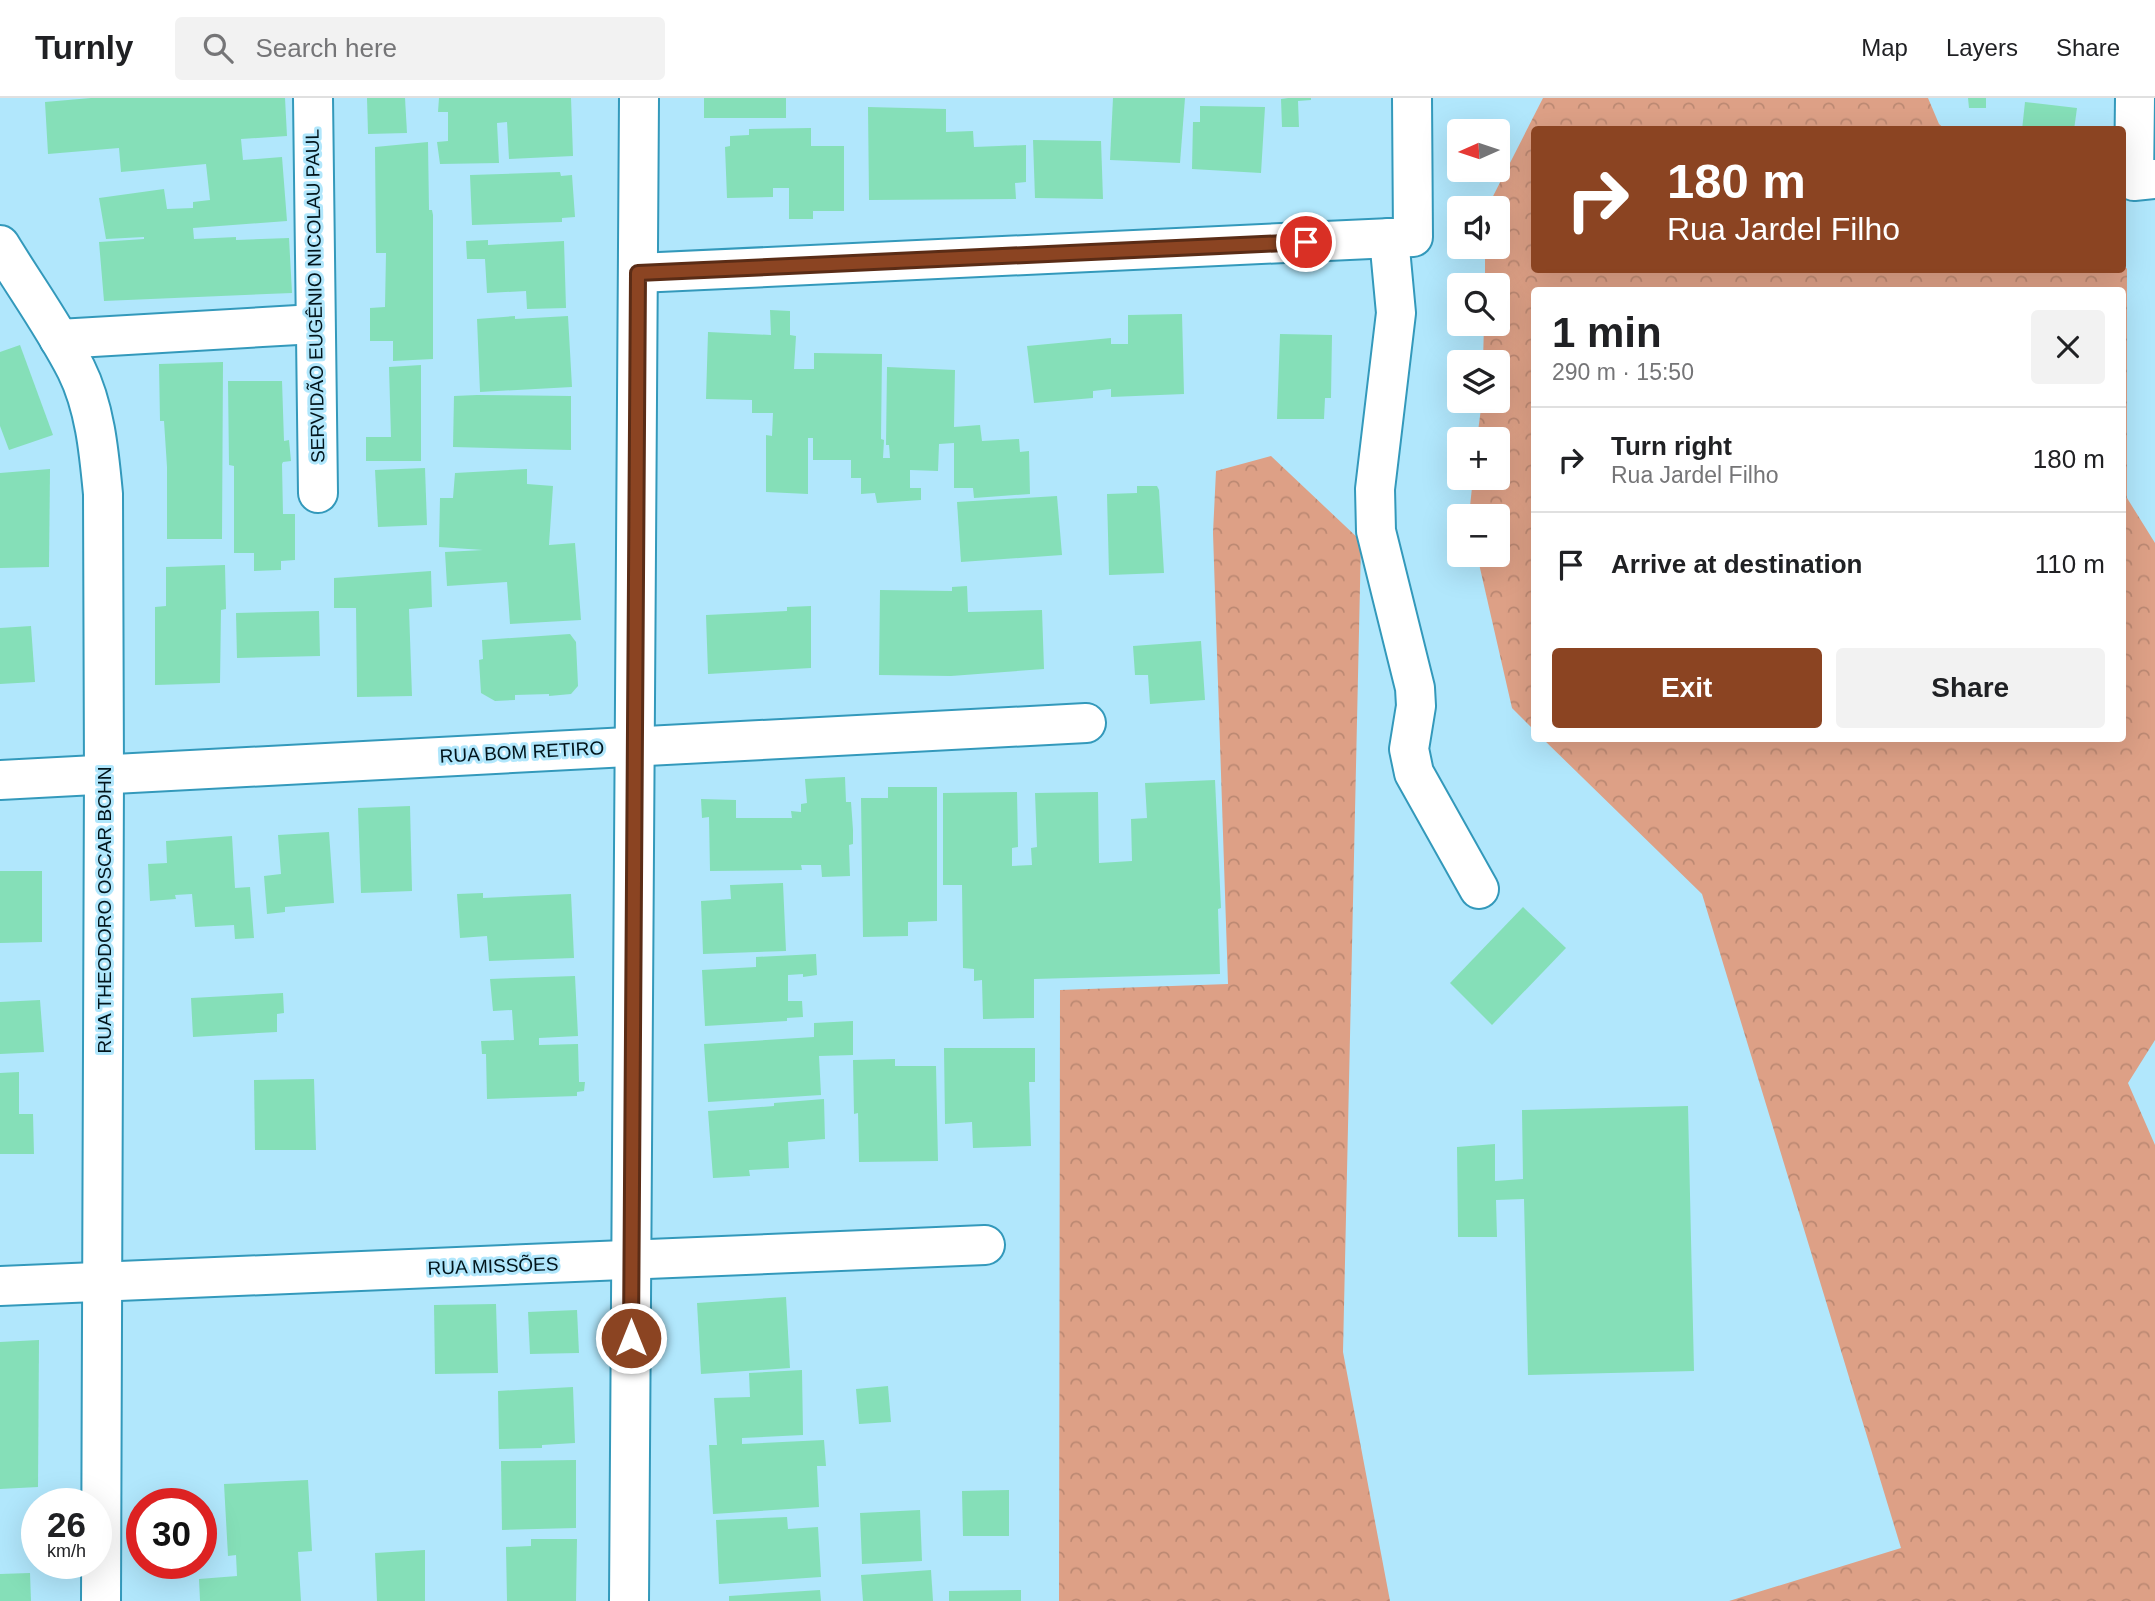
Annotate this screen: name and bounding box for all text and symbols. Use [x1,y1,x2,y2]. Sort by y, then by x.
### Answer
search box [175,17,665,80]
text: Turnly [35,29,133,66]
icon: search [199,29,237,67]
text: Search here [255,33,397,63]
text: Map [1861,34,1908,61]
text: Layers [1946,34,2018,61]
text: Share [2056,34,2120,61]
north arrow [1447,119,1510,182]
map controls [1447,119,1510,567]
street label: SERVIDÃO EUGÊNIO NICOLAU PAUL [302,129,328,463]
icon: right [1552,154,1643,245]
text: 180 m [1667,154,1806,208]
button: sound [1447,196,1510,259]
text: Rua Jardel Filho [1667,211,1900,247]
pin [1276,212,1336,272]
icon: arrive [1287,223,1325,261]
button: search [1447,273,1510,336]
text: 1 min [1552,309,1662,356]
button: close [2031,310,2105,384]
button: layers [1447,350,1510,413]
text: 290 m · 15:50 [1552,359,1694,385]
button: + [1447,427,1510,490]
text: Turn right [1611,431,1732,461]
icon: right [1552,441,1590,479]
text: 180 m [2033,444,2105,474]
text: Rua Jardel Filho [1611,462,1778,488]
button: − [1447,504,1510,567]
icon: arrive [1552,546,1590,584]
text: Arrive at destination [1611,549,1862,579]
text: 110 m [2035,549,2105,579]
button: Exit [1552,648,1822,728]
button: Share [1836,648,2105,728]
street label: RUA BOM RETIRO [439,737,605,767]
street label: RUA THEODORO OSCAR BOHN [94,767,115,1053]
street label: RUA MISSÕES [427,1253,559,1279]
position arrow [594,1301,668,1375]
speed limit sign: 30 [126,1488,217,1579]
text: 26 [47,1505,86,1544]
text: km/h [47,1541,86,1561]

